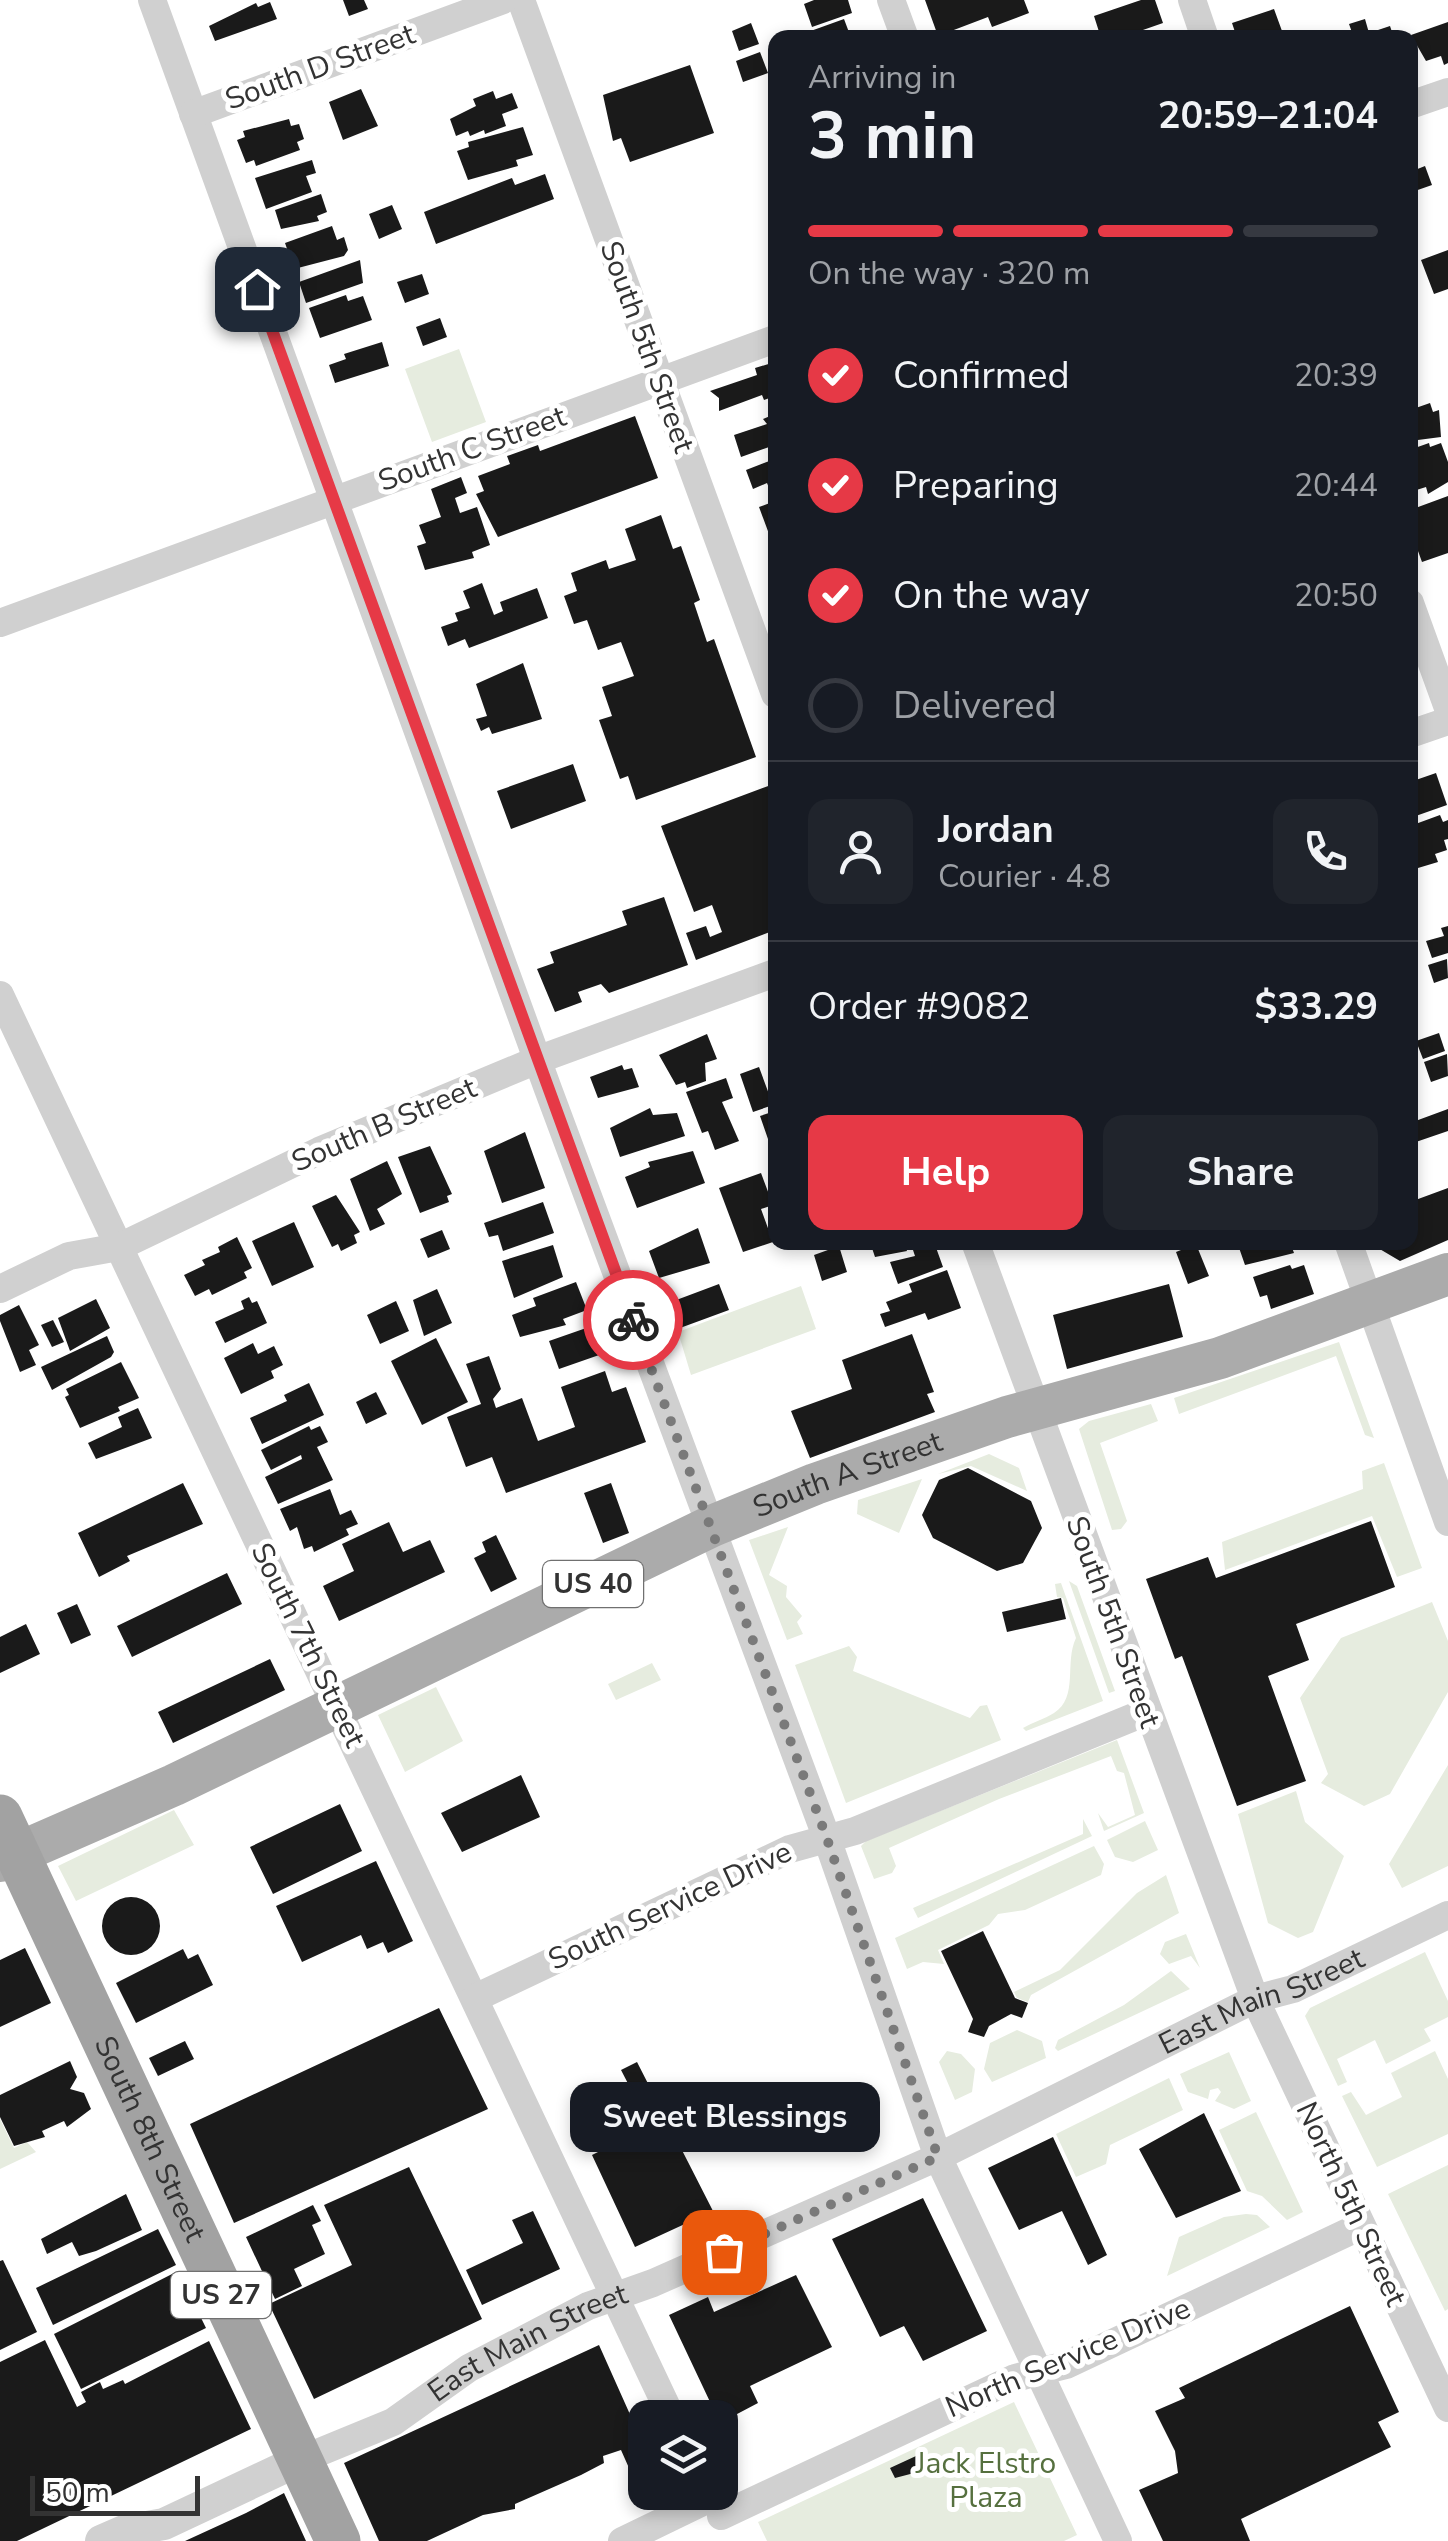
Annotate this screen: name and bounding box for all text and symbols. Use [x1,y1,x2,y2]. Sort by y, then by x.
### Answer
street label: South D Street [219,14,421,120]
text: Arriving in [808,56,956,99]
text: 20:59–21:04 [1158,90,1378,141]
text: 3 min [808,92,976,181]
street label: South 5th Street [590,236,704,459]
pin [215,247,300,332]
text: On the way · 320 m [808,252,1090,295]
icon: home [230,262,285,317]
icon: check [808,348,863,403]
text: Confirmed [893,350,1070,401]
text: 20:39 [1294,354,1378,397]
street label: South C Street [372,396,572,502]
icon: check [808,458,863,513]
text: Preparing [893,460,1059,511]
text: 20:44 [1294,464,1378,507]
icon: check [808,568,863,623]
text: On the way [893,570,1089,621]
text: 20:50 [1294,574,1378,617]
text: Delivered [893,680,1057,731]
button: person [808,799,913,904]
button: phone [1273,799,1378,904]
text: Jordan [938,804,1054,855]
text: Courier · 4.8 [938,855,1111,898]
text: Order #9082 [808,981,1030,1032]
text: $33.29 [1255,981,1378,1032]
street label: South B Street [285,1067,483,1182]
button: Help [808,1115,1083,1230]
button: Share [1103,1115,1378,1230]
courier [583,1270,683,1370]
icon: bike [606,1293,661,1348]
street label: South A Street [747,1421,948,1528]
street label: South 5th Street [1056,1511,1170,1734]
street label: South 7th Street [241,1536,375,1754]
road number: US 40 [543,1561,643,1607]
street label: South Service Drive [542,1832,798,1980]
street label: East Main Street [1152,1937,1371,2064]
street label: South 8th Street [85,2029,216,2249]
callout: Sweet Blessings [569,2082,879,2152]
text: Sweet Blessings [603,2095,847,2138]
street label: North 5th Street [1286,2095,1416,2313]
pin [682,2210,767,2295]
icon: bag [697,2225,752,2280]
road number: US 27 [171,2272,271,2318]
street label: East Main Street [419,2273,633,2412]
street label: North Service Drive [939,2288,1197,2428]
map controls [628,2400,738,2510]
button: layers [628,2400,738,2510]
park label: Jack Elstro Plaza [915,2443,1056,2518]
scale bar [30,2471,200,2516]
text: 50 m [45,2474,110,2512]

